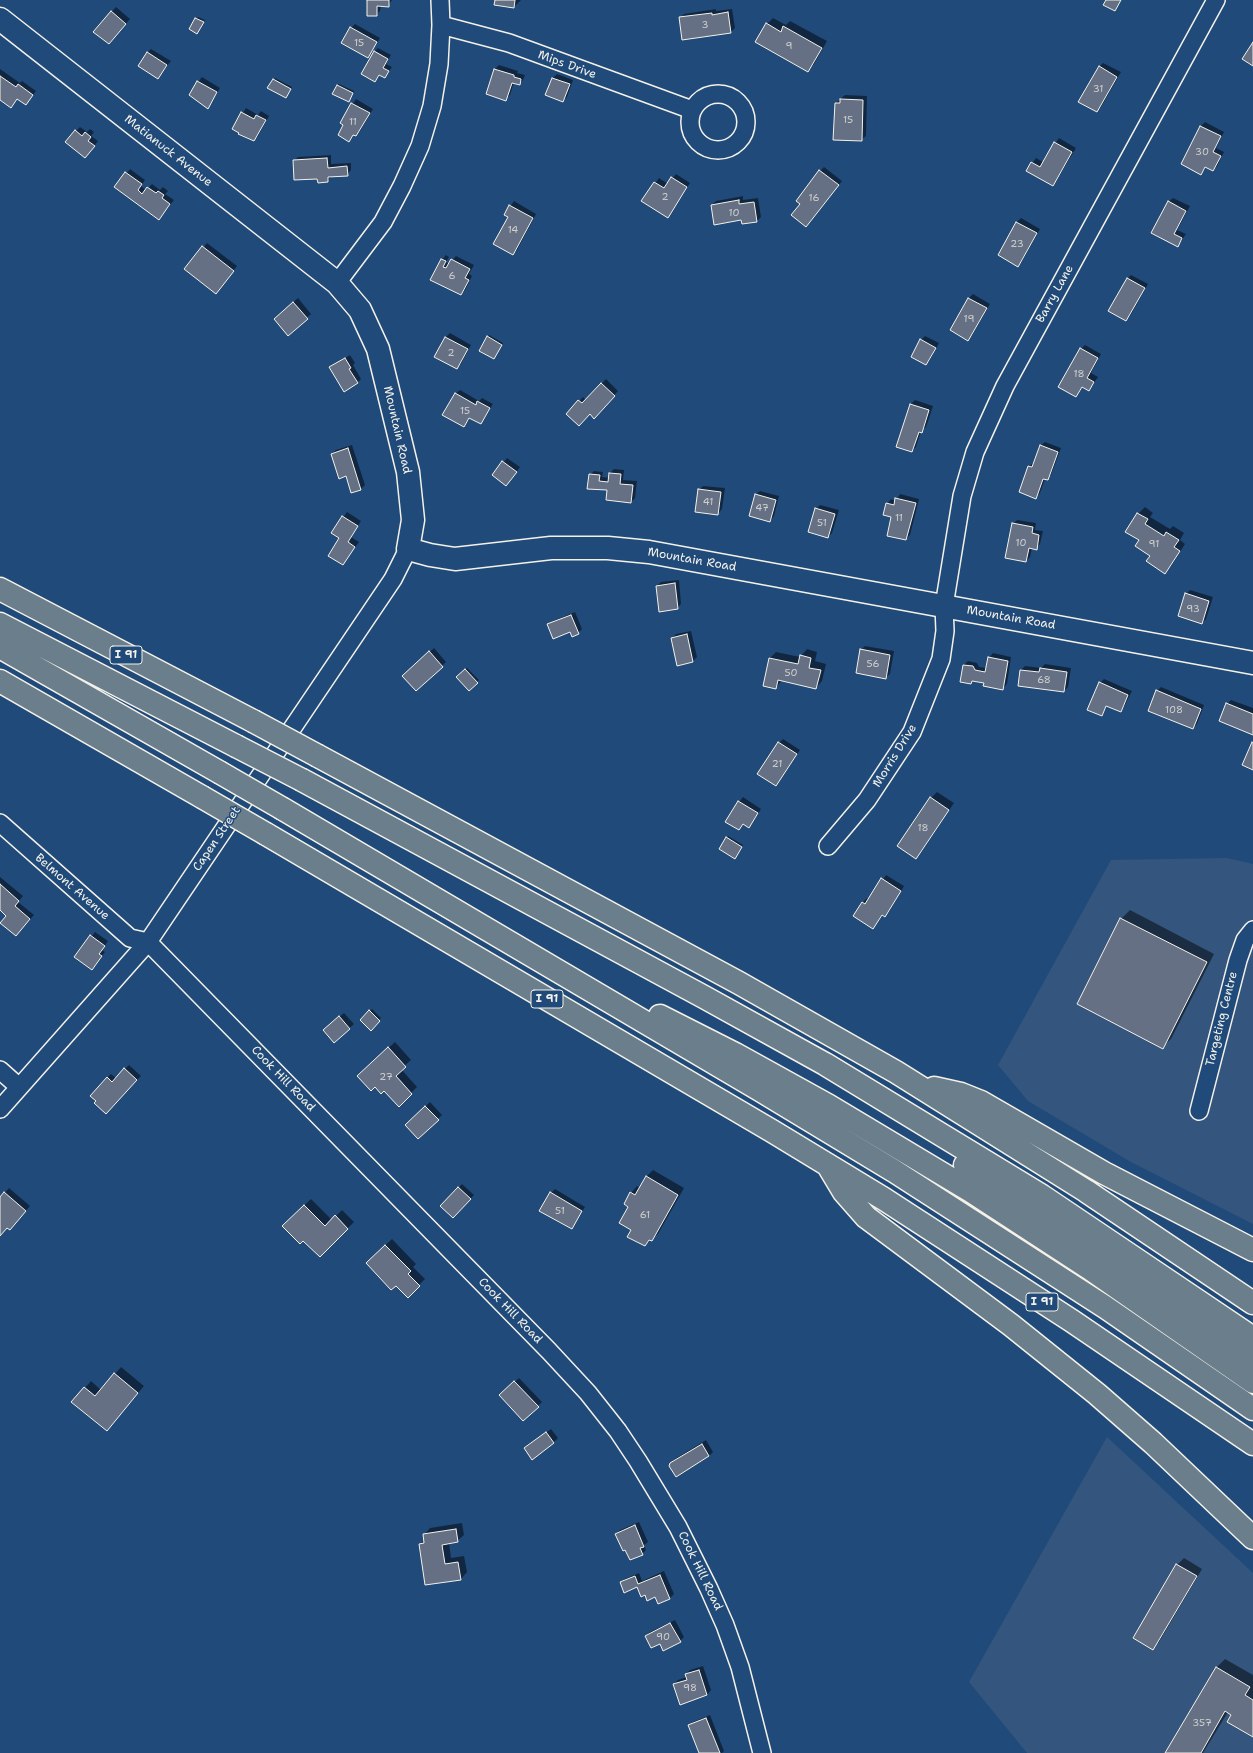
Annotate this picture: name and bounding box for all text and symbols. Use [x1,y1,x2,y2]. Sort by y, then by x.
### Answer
house number: 3 [702,19,708,31]
house number: 15 [354,37,364,49]
house number: 9 [786,40,792,52]
street label: Mips Drive [536,48,598,82]
house number: 31 [1093,83,1103,95]
street label: Matianuck Avenue [121,112,215,190]
house number: 15 [843,114,853,126]
house number: 11 [349,116,357,128]
house number: 30 [1195,146,1209,158]
house number: 2 [662,191,668,203]
house number: 16 [809,192,819,204]
house number: 10 [729,207,739,219]
house number: 14 [508,224,518,236]
house number: 23 [1010,238,1024,250]
street label: Barry Lane [1033,263,1077,325]
house number: 6 [449,270,455,282]
house number: 19 [964,313,974,325]
house number: 2 [448,347,454,359]
house number: 18 [1073,368,1085,380]
street label: Mountain Road [380,385,414,475]
house number: 15 [460,405,470,417]
house number: 41 [703,496,713,508]
house number: 47 [755,502,769,514]
house number: 11 [895,512,903,524]
house number: 51 [817,517,827,529]
house number: 10 [1016,537,1026,549]
house number: 91 [1149,538,1159,550]
street label: Mountain Road [646,545,738,575]
street label: Mountain Road [965,603,1057,633]
house number: 93 [1186,603,1200,615]
road number: I 91 [110,646,142,664]
house number: 56 [867,658,879,670]
house number: 50 [784,667,798,679]
house number: 68 [1037,674,1051,686]
house number: 108 [1165,704,1183,716]
street label: Morris Drive [870,722,920,790]
house number: 21 [772,758,782,770]
street label: Capen Street [190,804,244,874]
house number: 18 [917,822,929,834]
street label: Belmont Avenue [32,851,112,923]
street label: Targeting Centre [1203,970,1241,1068]
road number: I 91 [531,990,563,1008]
street label: Cook Hill Road [248,1043,318,1115]
house number: 27 [379,1071,393,1083]
house number: 51 [555,1205,565,1217]
house number: 61 [640,1209,650,1221]
street label: Cook Hill Road [475,1275,545,1347]
road number: I 91 [1026,1293,1058,1311]
street label: Cook Hill Road [675,1529,725,1613]
house number: 90 [656,1631,670,1643]
house number: 98 [683,1682,697,1694]
house number: 357 [1192,1717,1212,1729]

